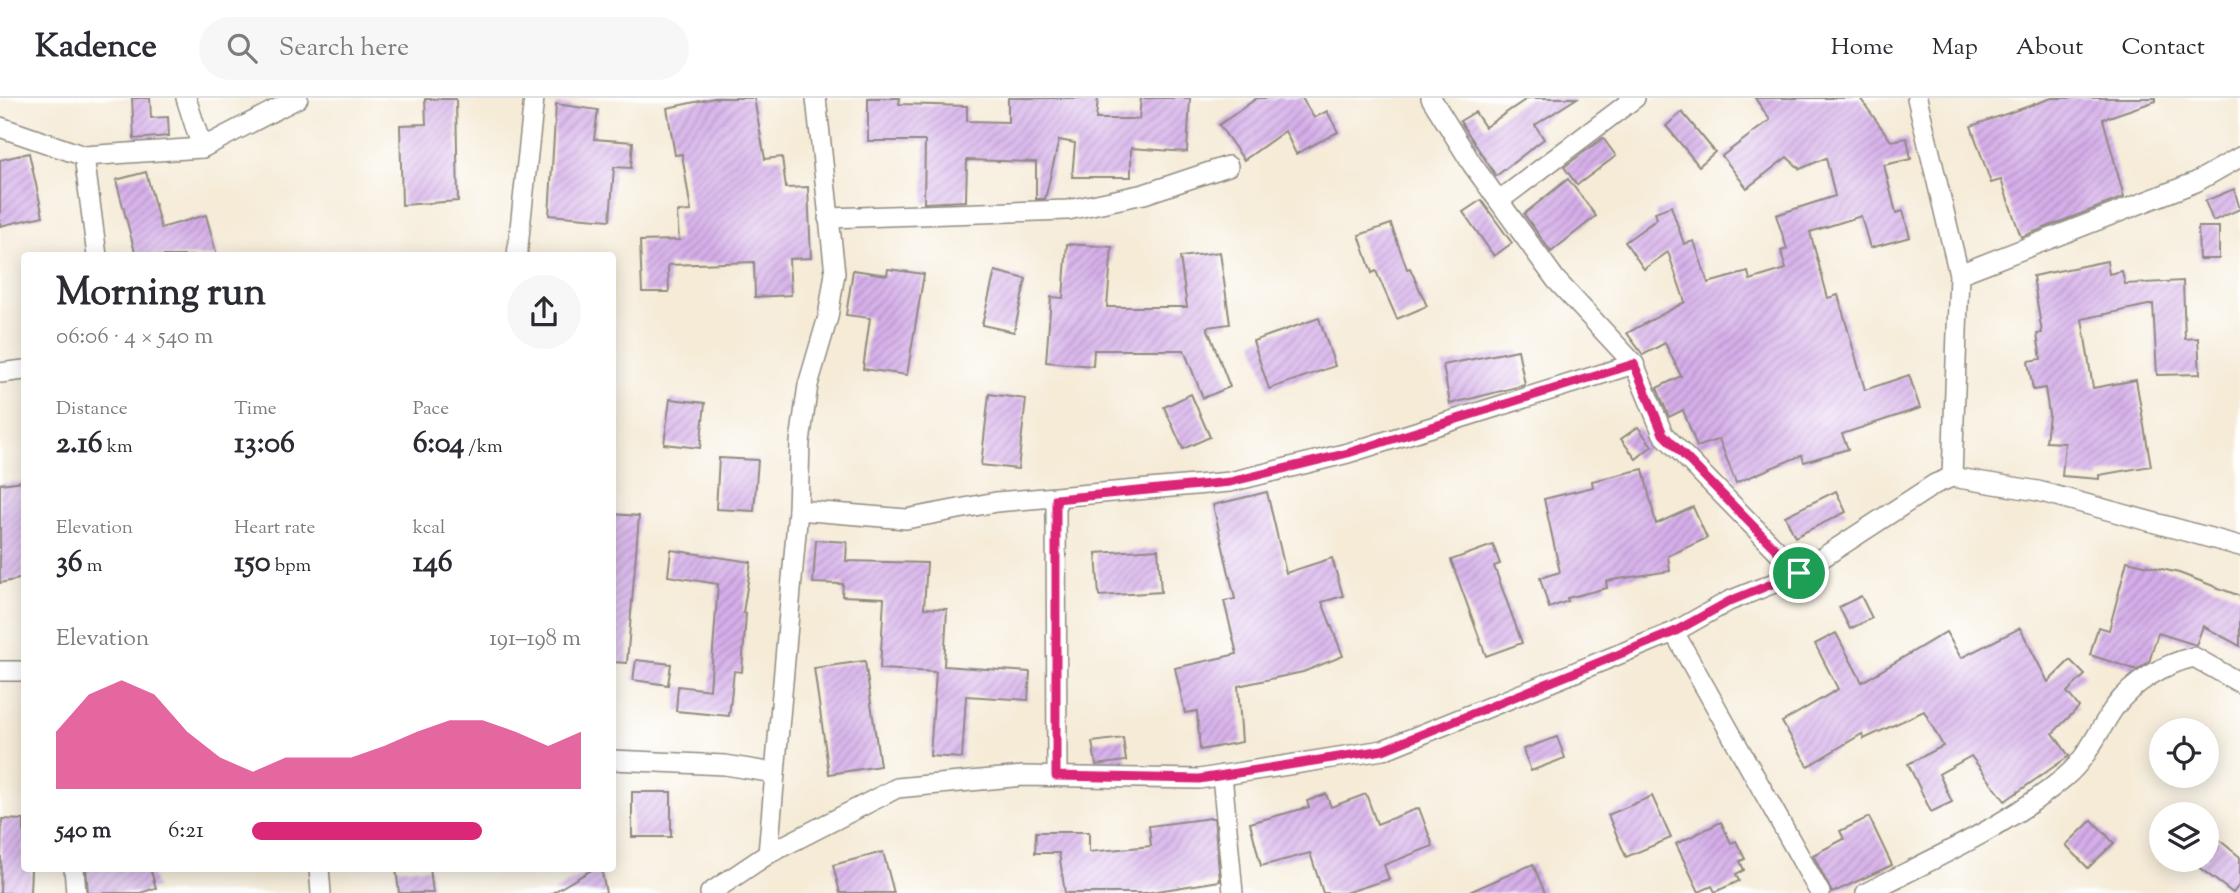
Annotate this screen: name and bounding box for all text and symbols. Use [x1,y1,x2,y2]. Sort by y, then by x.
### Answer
search box [199,17,689,80]
text: Kadence [35,24,157,72]
icon: search [223,29,261,67]
text: Search here [279,30,409,67]
text: Home [1831,31,1894,65]
text: Map [1932,31,1978,65]
text: About [2016,31,2083,65]
text: Contact [2121,31,2205,65]
text: Morning run [56,268,266,322]
button: share [507,275,581,349]
text: 06:06 · 4 × 540 m [56,321,213,354]
text: Distance [56,396,128,423]
text: Time [234,396,277,423]
text: Pace [413,396,449,423]
text: 2.16 [56,423,103,466]
text: 13:06 [234,423,295,466]
text: 6:04 [413,423,464,466]
text: km [103,434,133,461]
text: /km [464,434,503,461]
text: Elevation [56,515,133,542]
text: Heart rate [234,515,315,542]
text: kcal [413,515,445,542]
text: 36 [56,542,83,585]
text: 150 [234,542,271,585]
text: 146 [413,542,453,585]
pin [1769,543,1829,603]
text: m [83,553,103,580]
text: bpm [271,553,311,580]
icon: arrive [1780,554,1818,592]
text: Elevation [56,623,149,656]
text: 191–198 m [489,623,581,656]
map controls [2149,718,2219,872]
button: locate [2149,718,2219,788]
button: layers [2149,802,2219,872]
text: 540 m [56,815,111,848]
text: 6:21 [168,815,204,848]

